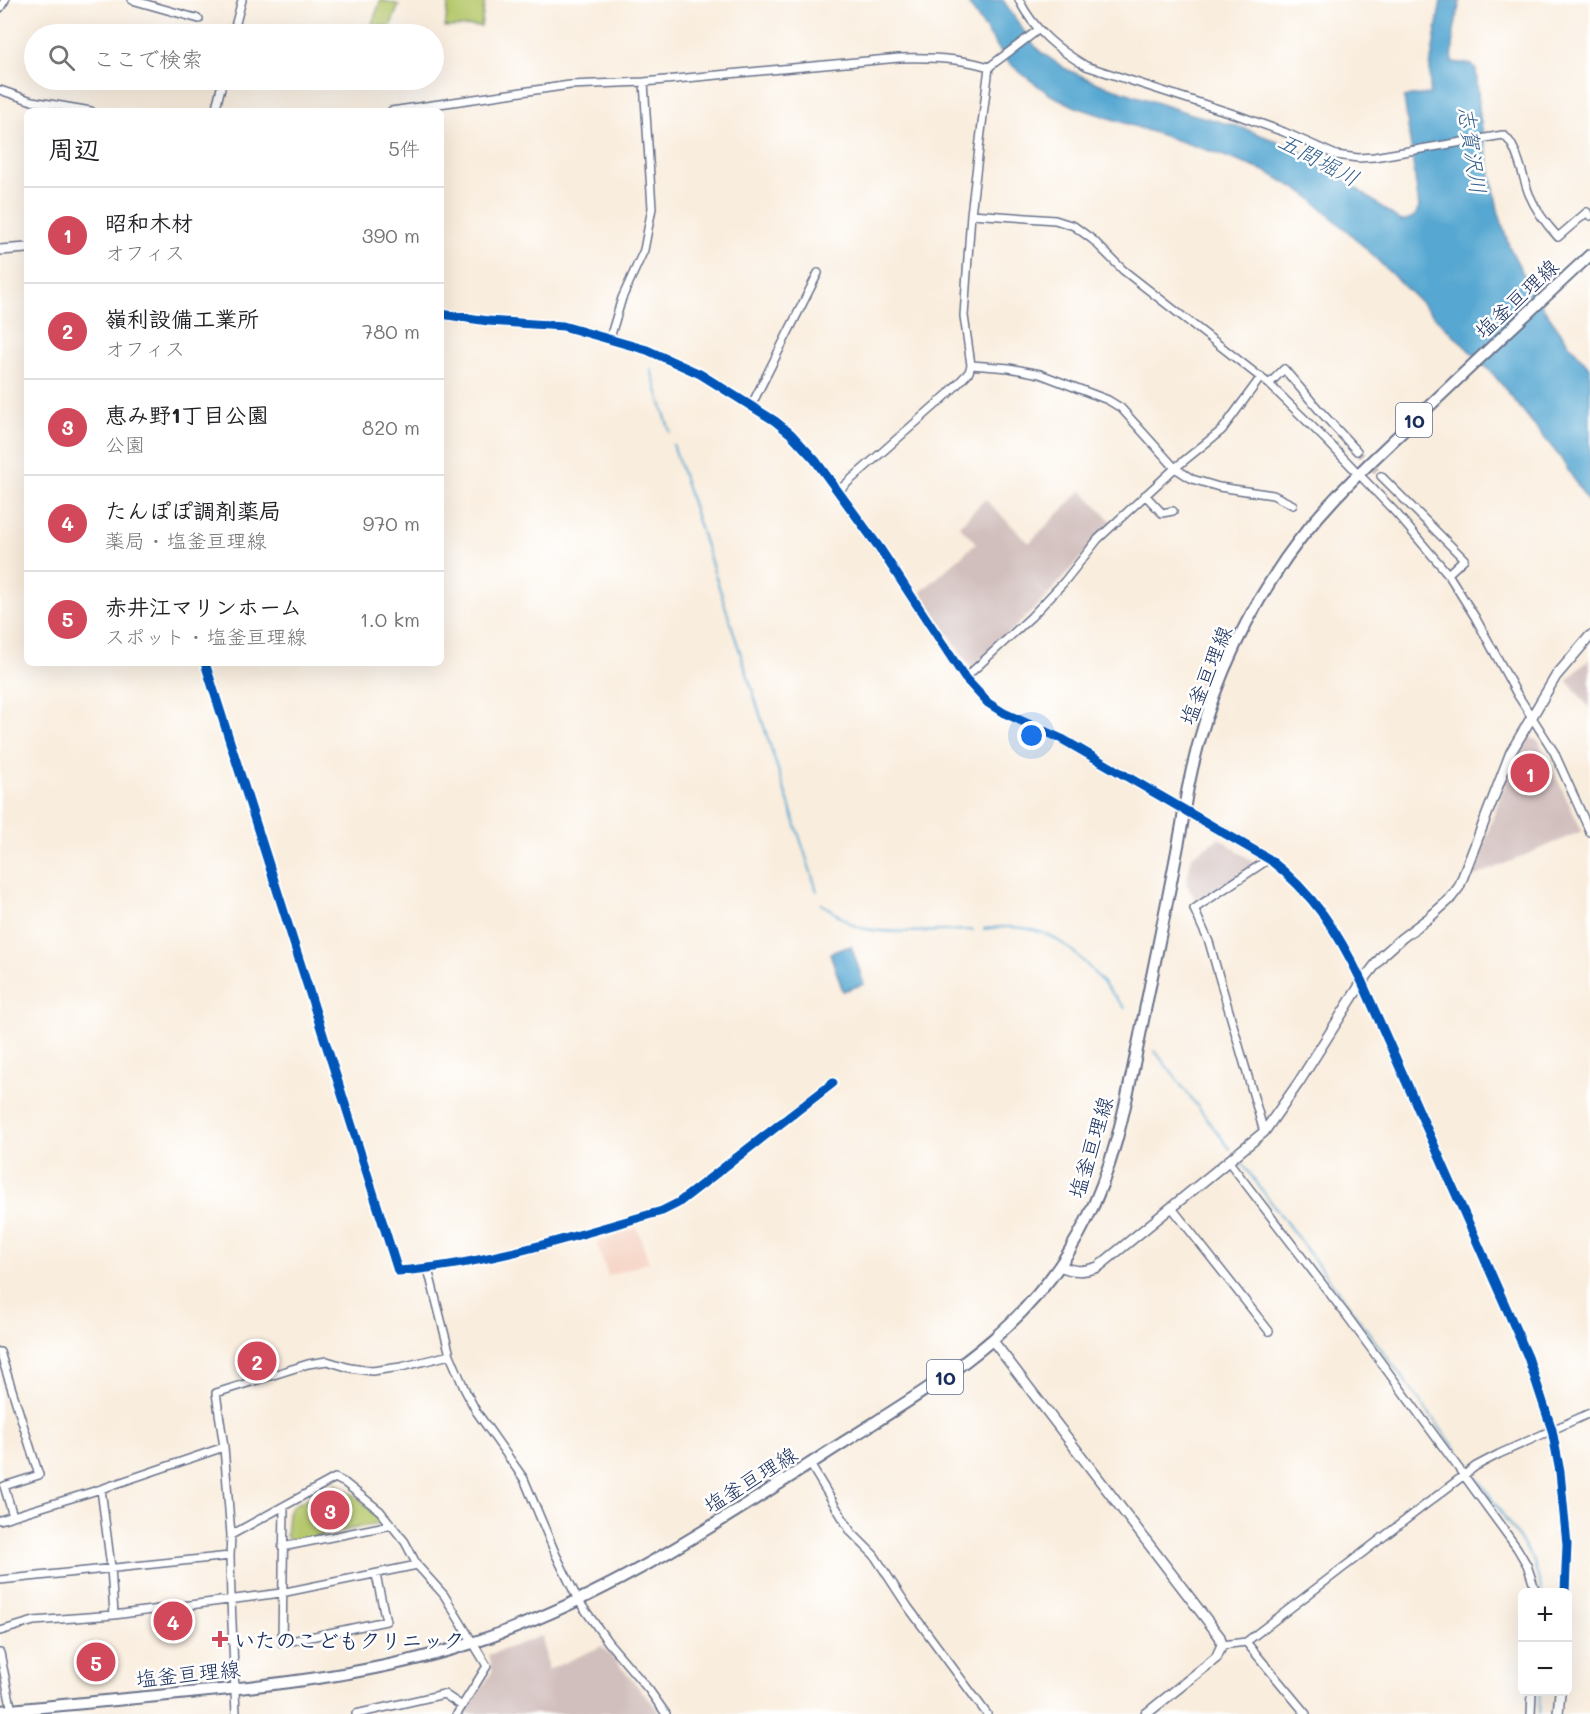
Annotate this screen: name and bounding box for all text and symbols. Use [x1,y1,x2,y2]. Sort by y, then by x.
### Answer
search box [24,24,444,90]
icon: search [45,41,78,74]
text: ここで検索 [93,44,203,73]
water label: 志賀沢川 [1453,104,1493,196]
water label: 五間堀川 [1273,126,1365,192]
text: 周辺 [48,132,100,166]
text: 5件 [388,135,420,161]
text: 昭和木材 [105,208,193,237]
text: 1 [63,222,72,248]
text: 390 m [362,222,420,248]
text: オフィス [105,239,185,265]
street label: 塩釜亘理線 [1468,252,1564,344]
text: 嶺利設備工業所 [105,304,259,333]
text: 2 [62,318,73,344]
text: 780 m [362,318,420,344]
text: オフィス [105,335,185,361]
text: 恵み野1丁目公園 [105,400,269,429]
road number: 10 [1396,403,1432,437]
text: 3 [62,414,74,440]
text: 820 m [362,414,420,440]
text: 公園 [105,431,145,457]
text: たんぽぽ調剤薬局 [105,496,281,525]
text: 4 [61,510,74,536]
text: 970 m [362,510,420,536]
text: 薬局 · 塩釜亘理線 [105,527,267,553]
text: 赤井江マリンホーム [105,592,302,621]
text: 5 [62,606,73,632]
text: 1.0 km [360,606,420,632]
street label: 塩釜亘理線 [1173,621,1237,729]
text: スポット · 塩釜亘理線 [105,623,307,649]
your location [1017,721,1046,750]
pin: 1 [1510,750,1550,796]
street label: 塩釜亘理線 [1062,1093,1118,1201]
pin: 2 [238,1338,276,1384]
road number: 10 [927,1360,963,1394]
street label: 塩釜亘理線 [698,1440,802,1518]
pin: 3 [310,1488,350,1532]
map controls [1518,1588,1572,1696]
button: + [1518,1588,1572,1642]
pin: 4 [154,1598,192,1644]
place label: いたのこどもクリニック [234,1626,465,1653]
marker: いたのこどもクリニック [211,1630,229,1648]
pin: 5 [76,1640,116,1684]
button: − [1518,1642,1572,1696]
street label: 塩釜亘理線 [134,1654,242,1692]

